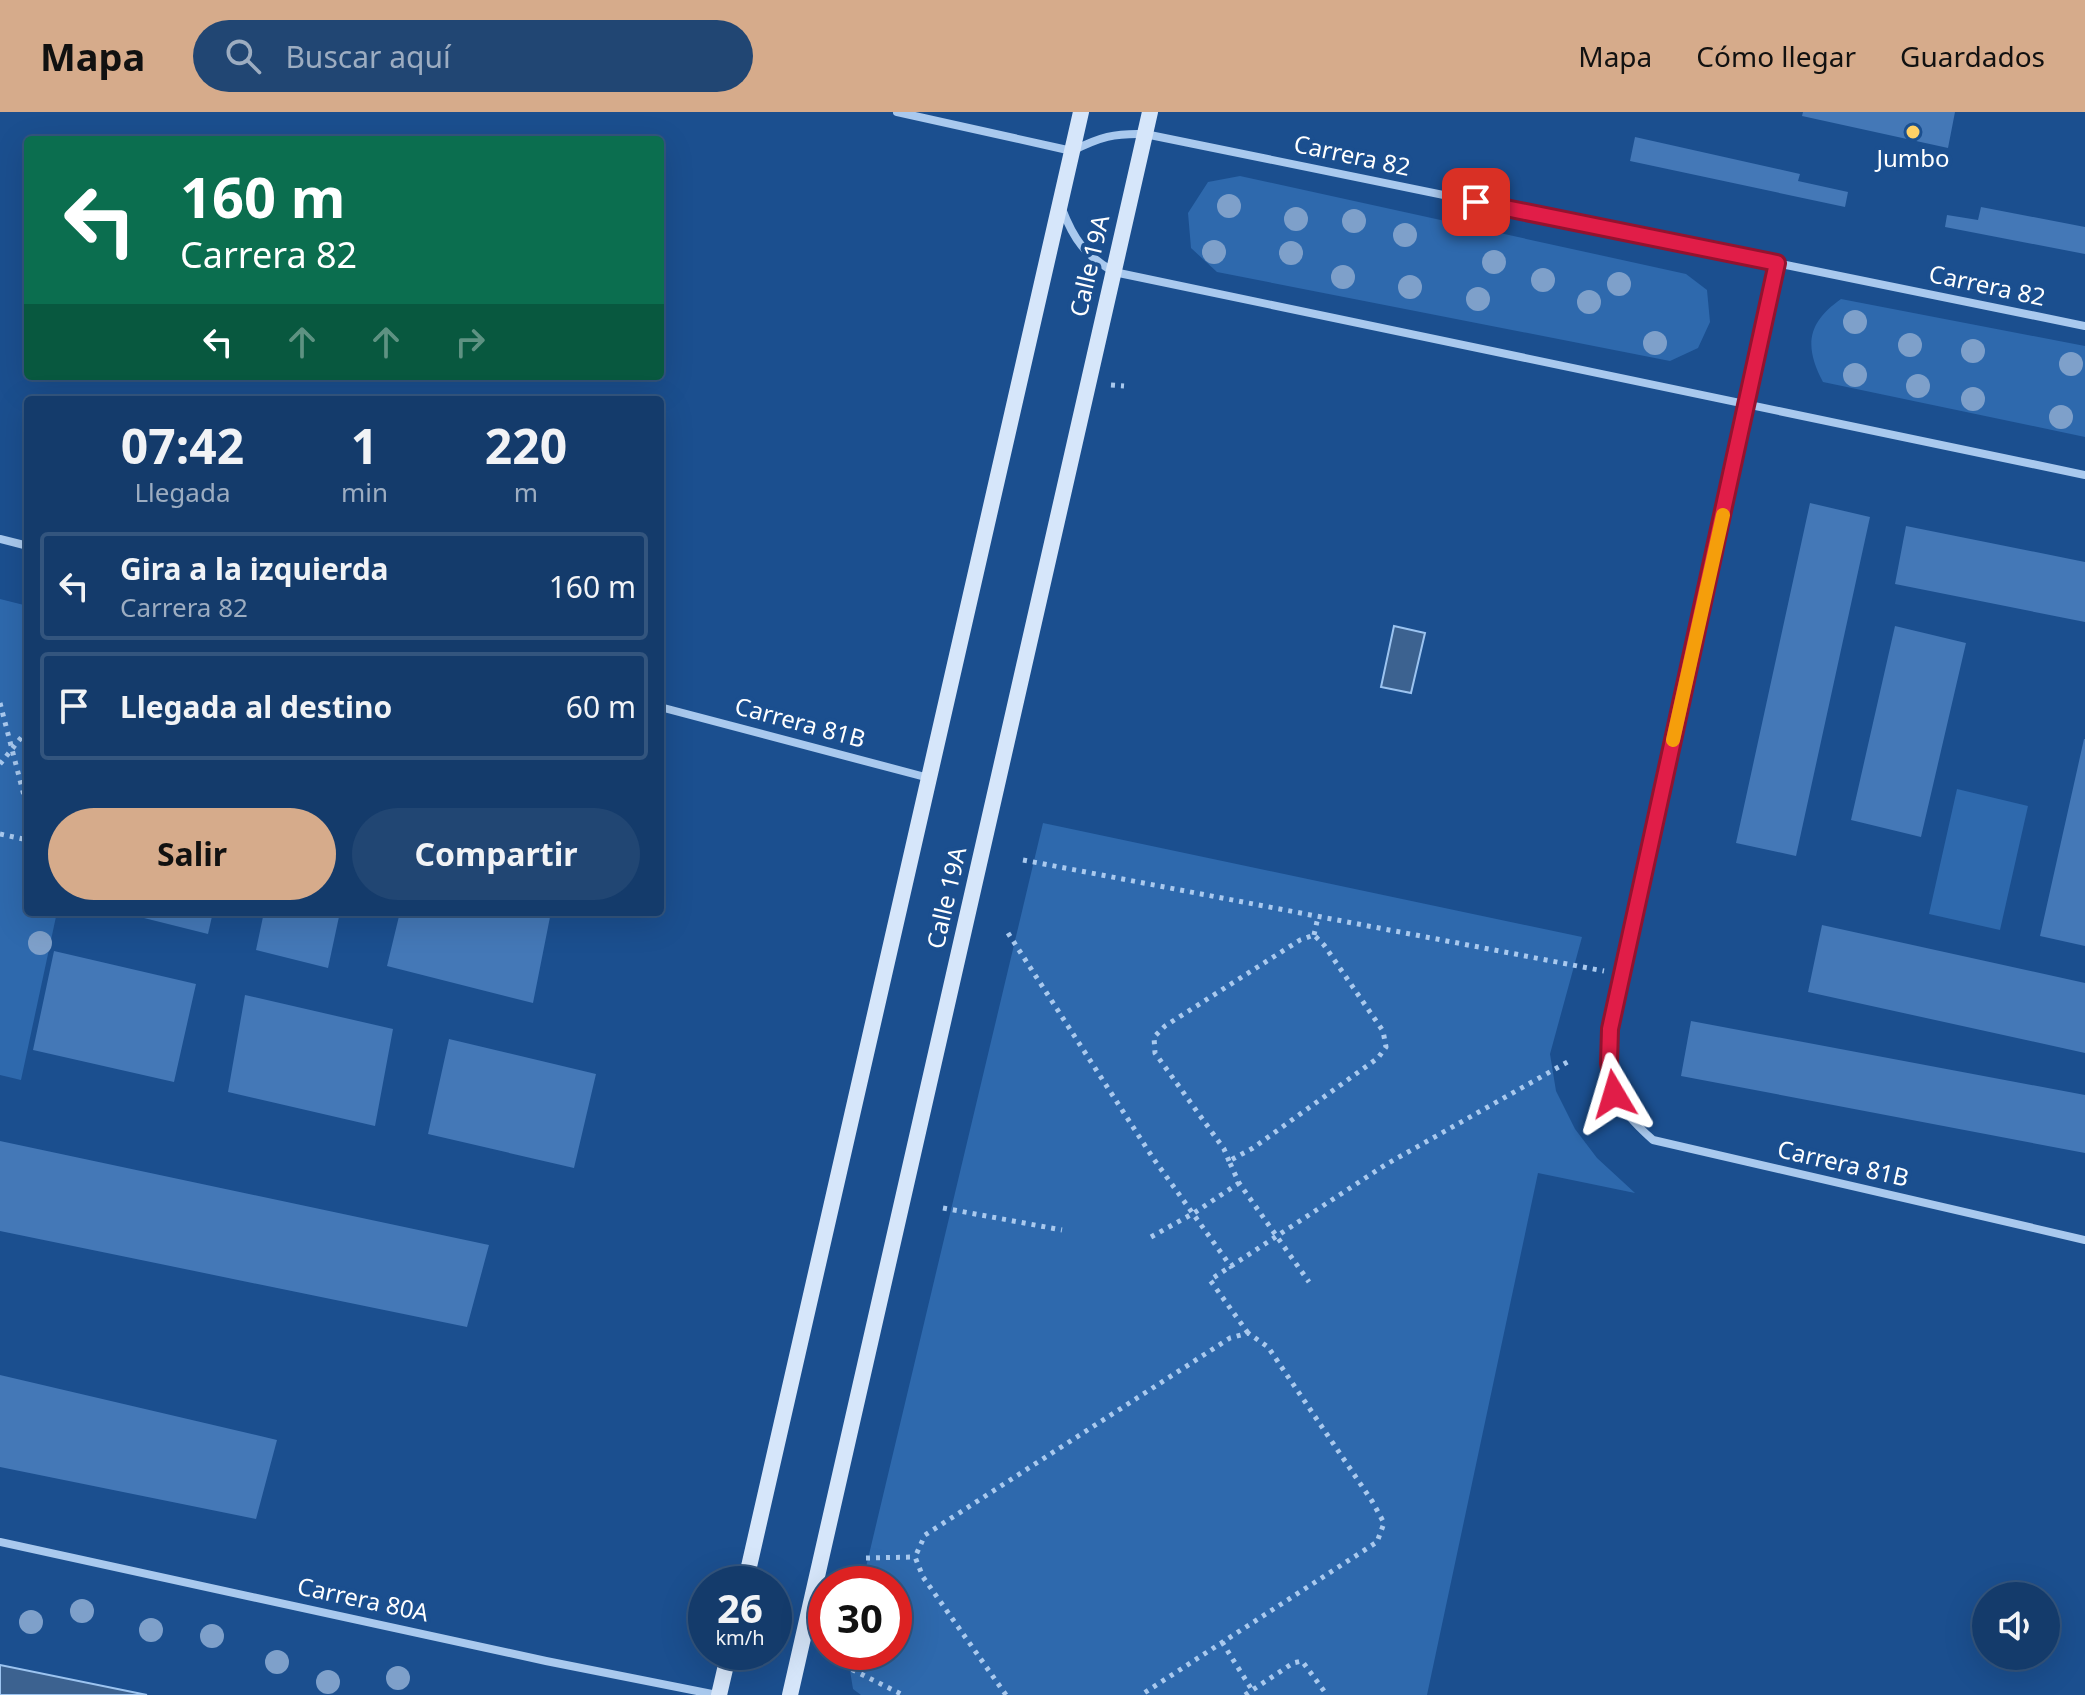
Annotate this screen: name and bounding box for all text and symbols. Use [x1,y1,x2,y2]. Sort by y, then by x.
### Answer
search box [193,20,753,92]
text: Mapa [40,30,145,82]
icon: search [221,34,265,78]
text: Buscar aquí [285,36,451,77]
text: Mapa [1578,37,1652,75]
text: Cómo llegar [1696,37,1856,75]
text: Guardados [1900,37,2045,75]
marker: Jumbo [1904,123,1922,141]
street label: Carrera 82 [1291,126,1414,183]
place label: Jumbo [1874,141,1950,174]
text: 160 m [180,158,345,234]
icon: left [48,168,152,272]
pin [1442,168,1510,236]
icon: arrive [1454,180,1498,224]
street label: Calle 19A [1061,211,1116,320]
text: Carrera 82 [180,230,357,279]
street label: Carrera 82 [1926,256,2049,313]
icon: left [196,320,240,364]
icon: ahead [280,320,324,364]
icon: ahead [364,320,408,364]
icon: right [448,320,492,364]
text: 07:42 [121,413,244,478]
text: 1 [351,413,378,478]
text: 220 [485,413,567,478]
text: Llegada [134,474,231,510]
text: min [341,474,388,510]
text: m [514,474,538,510]
text: Gira a la izquierda [120,548,389,589]
icon: left [52,564,96,608]
text: 160 m [549,566,636,607]
text: Carrera 82 [120,589,248,625]
icon: arrive [52,684,96,728]
text: Llegada al destino [120,686,392,727]
text: 60 m [566,686,636,727]
street label: Carrera 81B [732,688,869,755]
button: Salir [48,808,336,900]
button: Compartir [352,808,640,900]
street label: Calle 19A [918,843,973,952]
position arrow [1572,1052,1656,1136]
street label: Carrera 81B [1774,1131,1912,1194]
speed limit sign: 30 [808,1566,912,1670]
street label: Carrera 80A [295,1569,433,1629]
text: 26 [717,1580,763,1635]
map controls [1972,1582,2060,1670]
button: sound [1972,1582,2060,1670]
text: km/h [715,1624,765,1651]

